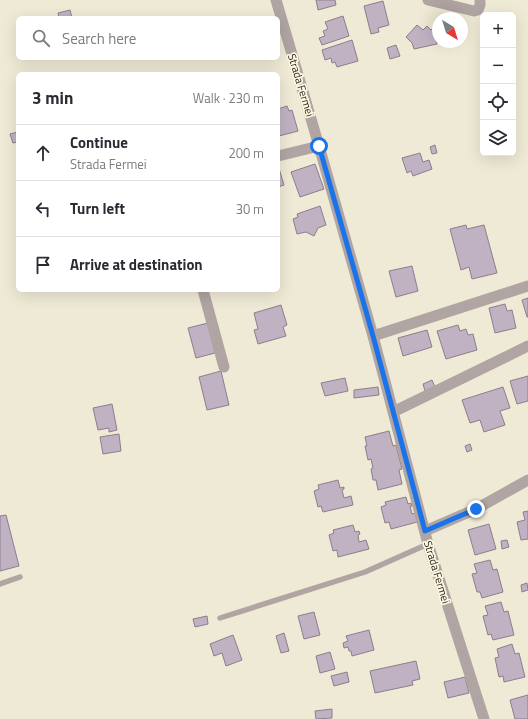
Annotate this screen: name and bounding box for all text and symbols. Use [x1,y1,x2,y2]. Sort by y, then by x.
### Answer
north arrow [432,12,468,48]
map controls [480,12,516,156]
button: + [480,12,516,48]
search box [16,16,280,60]
icon: search [30,27,52,49]
text: Search here [62,27,136,50]
button: − [480,48,516,84]
street label: Strada Fermei [284,52,318,118]
button: locate [480,84,516,120]
text: 3 min [32,85,73,111]
text: Walk · 230 m [193,88,264,108]
button: layers [480,120,516,156]
text: Continue [70,131,128,154]
route start [310,137,328,155]
icon: ahead [32,142,54,164]
text: 200 m [228,143,264,163]
text: Strada Fermei [70,154,147,174]
text: Turn left [70,197,125,220]
icon: left [32,198,54,220]
text: 30 m [236,199,264,219]
text: Arrive at destination [70,253,203,276]
icon: arrive [32,254,54,276]
route end [467,500,485,518]
street label: Strada Fermei [420,539,454,605]

